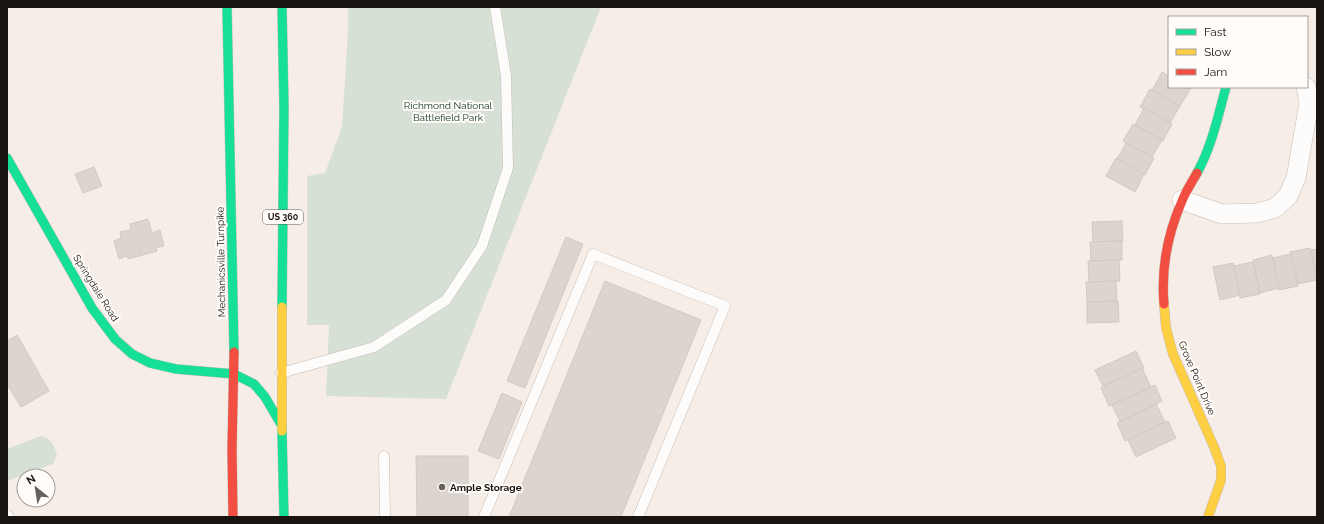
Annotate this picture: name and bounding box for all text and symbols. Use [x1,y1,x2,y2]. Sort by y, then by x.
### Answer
legend [1168,16,1308,88]
text: Fast [1204,25,1227,39]
text: Slow [1204,45,1231,59]
text: Jam [1204,65,1227,79]
park label: Richmond National Battlefield Park [404,100,492,123]
street label: Mechanicsville Turnpike [215,207,227,317]
road number: US 360 [263,210,303,224]
street label: Springdale Road [71,253,121,323]
street label: Grove Point Drive [1176,339,1218,417]
north arrow [16,468,56,508]
text: N [24,472,38,488]
marker: Ample Storage [437,482,447,492]
place label: Ample Storage [450,482,522,493]

